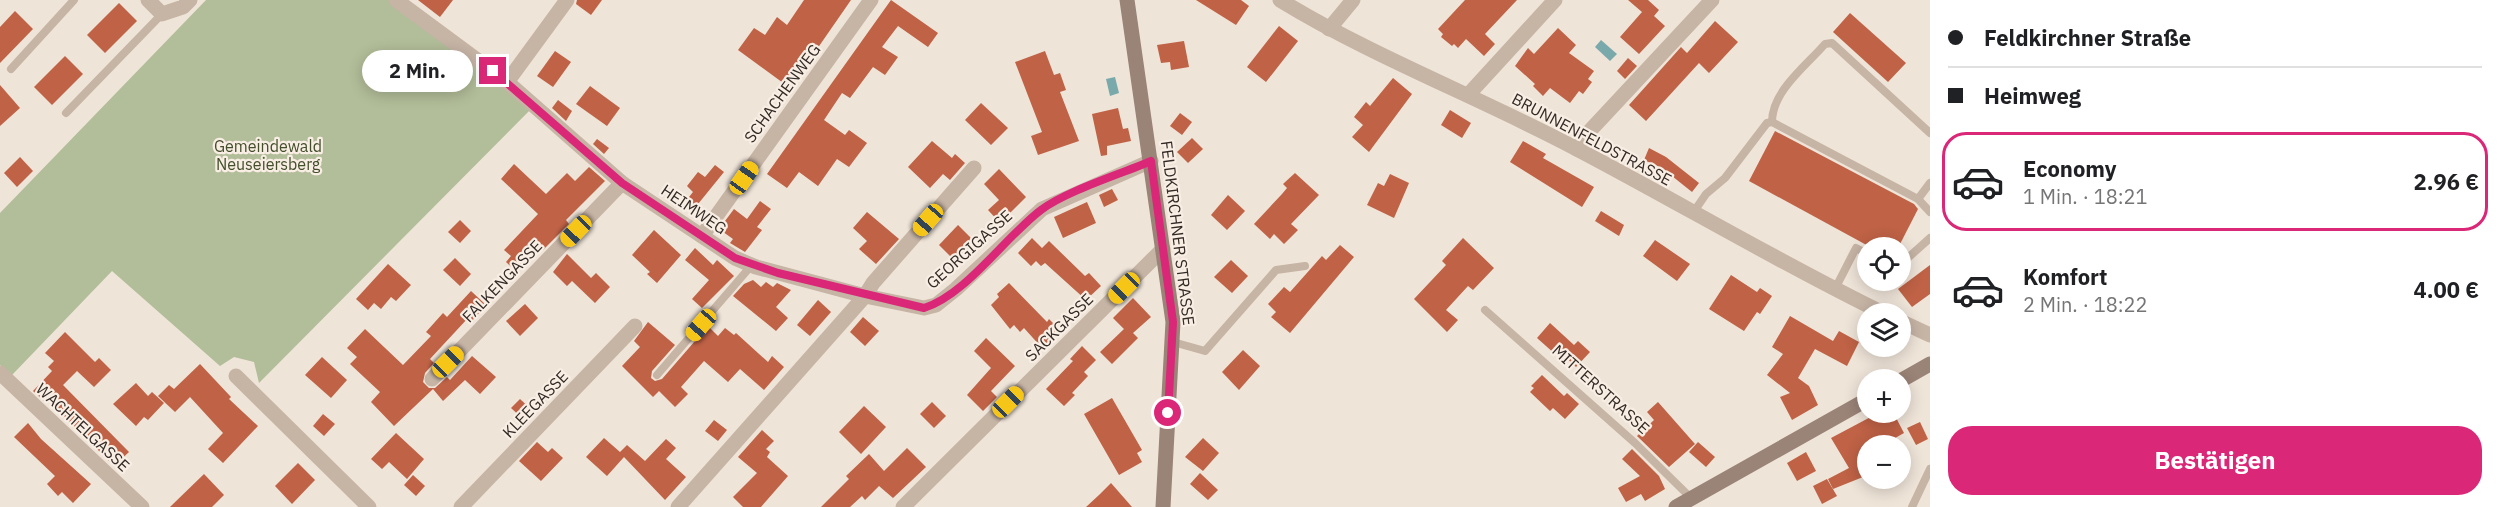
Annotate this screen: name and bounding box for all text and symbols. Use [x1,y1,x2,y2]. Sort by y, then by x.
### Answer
text: Feldkirchner Straße [1984,23,2191,52]
street label: SCHACHENWEG [739,40,825,146]
callout: 2 Min. [361,50,472,92]
text: 2 Min. [389,57,446,84]
route end [479,57,506,84]
text: Heimweg [1984,81,2081,110]
street label: BRUNNENFELDSTRASSE [1509,88,1675,190]
park label: Gemeindewald Neuseiersberg [214,136,322,174]
street label: FELDKIRCHNER STRASSE [1157,139,1199,327]
text: Economy [2023,154,2117,183]
icon: car [1951,155,2005,209]
car [726,158,762,198]
text: 2.96 € [2414,167,2479,196]
street label: HEIMWEG [657,180,731,238]
text: 1 Min. · 18:21 [2023,183,2148,210]
car [909,201,947,239]
street label: GEORGIGASSE [922,205,1016,293]
car [557,212,595,250]
street label: FALKENGASSE [458,236,546,326]
map controls [1857,237,1911,489]
button: locate [1857,237,1911,291]
text: Komfort [2023,262,2108,291]
icon: car [1951,263,2005,317]
car [1105,269,1143,307]
text: 4.00 € [2414,275,2479,304]
street label: SACKGASSE [1021,289,1097,365]
text: 2 Min. · 18:22 [2023,291,2148,318]
button: layers [1857,303,1911,357]
car [682,306,720,344]
street label: MITTERSTRASSE [1548,340,1654,438]
car [429,343,467,381]
street label: KLEEGASSE [498,366,572,442]
button: + [1857,369,1911,423]
street label: WACHTELGASSE [32,379,134,475]
car [989,383,1027,421]
route start [1154,399,1181,426]
button: Bestätigen [1948,426,2482,495]
button: − [1857,435,1911,489]

